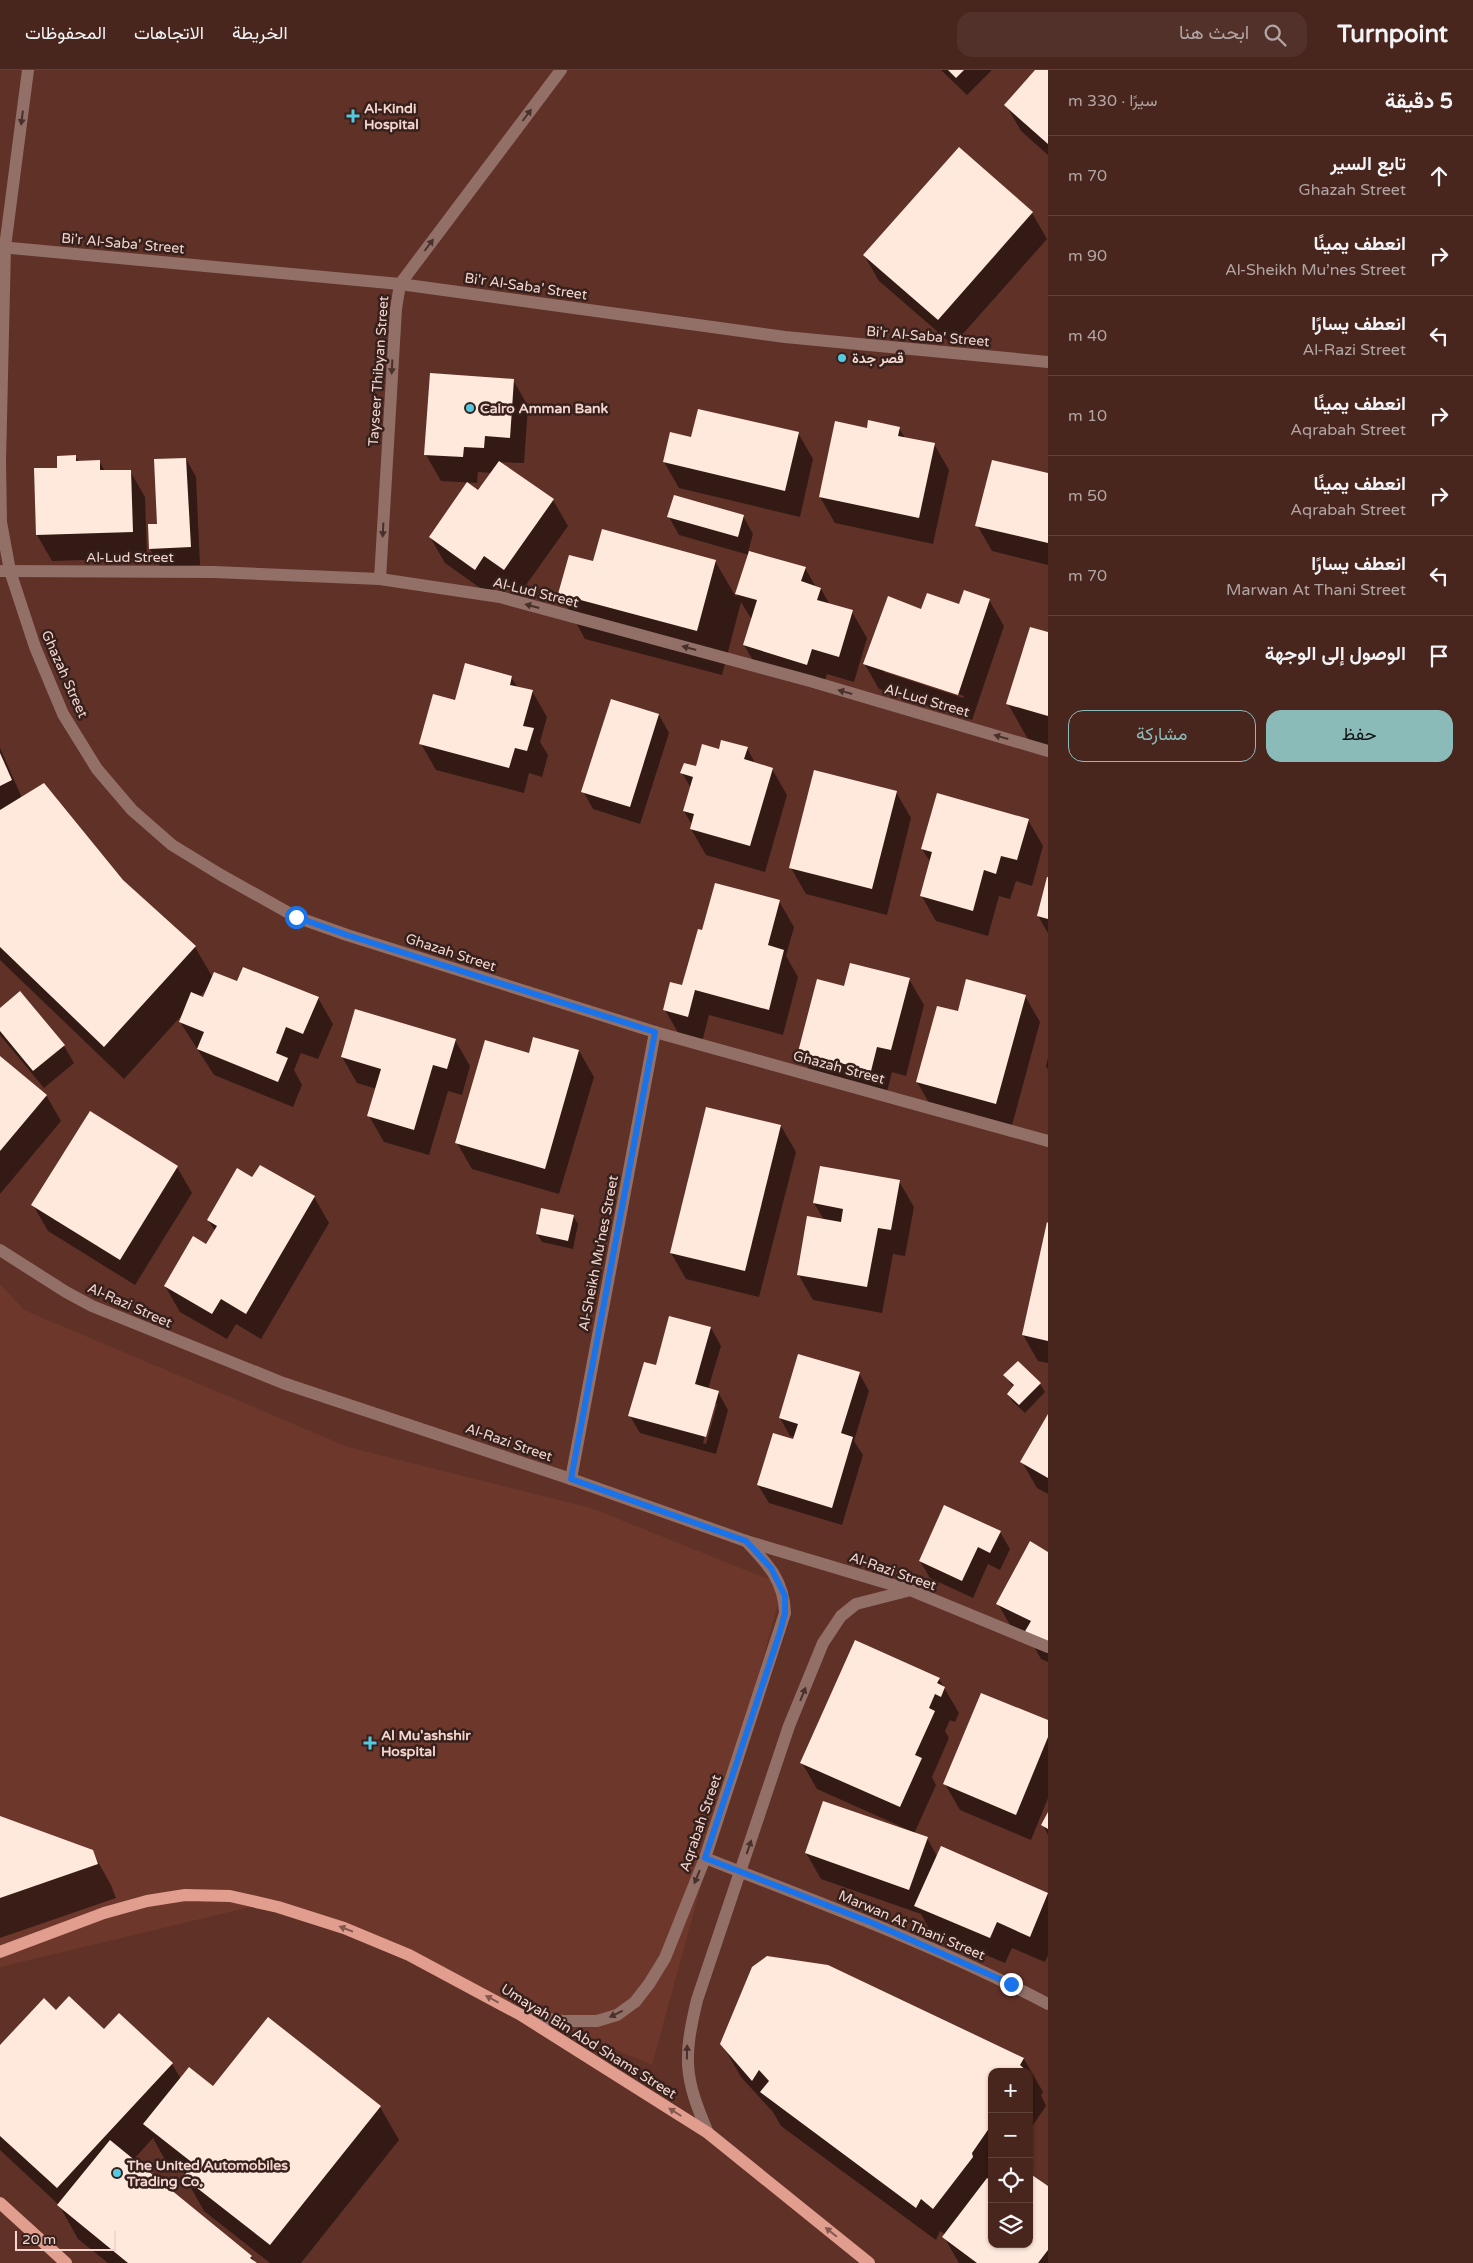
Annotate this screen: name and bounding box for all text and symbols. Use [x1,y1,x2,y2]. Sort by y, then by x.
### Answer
search box [957,12,1307,57]
text: Turnpoint [1337,20,1448,49]
icon: search [1261,21,1289,49]
text: المحفوظات [25,22,106,44]
text: الاتجاهات [134,22,204,44]
text: الخريطة [232,22,288,44]
text: ابحث هنا [1179,22,1249,44]
text: 5 دقيقة [1385,89,1453,114]
text: سيرًا · 330 m [1068,91,1157,111]
place label: Al-Kindi Hospital [364,100,419,133]
one-way arrow [522,108,532,122]
marker: Al-Kindi Hospital [346,109,360,123]
one-way arrow [18,111,26,127]
text: تابع السير [1330,153,1406,175]
icon: ahead [1425,162,1453,190]
text: 70 m [1068,166,1107,186]
text: Ghazah Street [1299,180,1406,200]
street label: Bi'r Al-Saba' Street [61,230,186,257]
text: انعطف يمينًا [1313,233,1406,255]
one-way arrow [424,239,435,252]
icon: right [1425,242,1453,270]
text: 90 m [1068,246,1107,266]
text: Al-Sheikh Mu’nes Street [1225,260,1406,280]
street label: Bi'r Al-Saba' Street [464,269,589,304]
street label: Tayseer Thibyan Street [365,295,392,447]
text: انعطف يسارًا [1311,313,1406,335]
icon: left [1425,322,1453,350]
street label: Bi'r Al-Saba' Street [866,323,991,350]
text: 40 m [1068,326,1107,346]
text: Al-Razi Street [1302,340,1406,360]
place label: قصر جدة [852,350,904,367]
marker: قصر جدة [836,352,848,364]
one-way arrow [388,360,396,376]
text: انعطف يمينًا [1313,393,1406,415]
place label: Cairo Amman Bank [480,400,609,417]
marker: Cairo Amman Bank [464,402,476,414]
icon: right [1425,402,1453,430]
text: 10 m [1068,406,1107,426]
text: Aqrabah Street [1290,420,1406,440]
text: انعطف يمينًا [1313,473,1406,495]
icon: right [1425,482,1453,510]
text: 50 m [1068,486,1107,506]
text: Aqrabah Street [1290,500,1406,520]
one-way arrow [378,522,386,538]
street label: Al-Lud Street [86,549,175,566]
text: انعطف يسارًا [1311,553,1406,575]
icon: left [1425,562,1453,590]
text: 70 m [1068,566,1107,586]
street label: Al-Lud Street [491,574,581,612]
text: Marwan At Thani Street [1226,580,1406,600]
one-way arrow [524,601,539,609]
street label: Ghazah Street [38,628,92,721]
icon: arrive [1425,642,1453,670]
text: الوصول إلى الوجهة [1265,643,1406,665]
one-way arrow [681,644,696,652]
street label: Al-Lud Street [882,680,972,721]
one-way arrow [838,687,853,695]
button: مشاركة [1068,710,1256,762]
button: حفظ [1266,710,1453,762]
one-way arrow [994,733,1009,741]
route start [285,906,308,929]
street label: Ghazah Street [404,930,499,975]
street label: Ghazah Street [791,1047,887,1088]
street label: Al-Sheikh Mu’nes Street [575,1173,622,1332]
street label: Al-Razi Street [85,1279,175,1332]
street label: Al-Razi Street [463,1420,555,1465]
street label: Al-Razi Street [847,1549,939,1594]
one-way arrow [799,1687,807,1701]
place label: Al Mu'ashshir Hospital [381,1727,471,1760]
marker: Al Mu'ashshir Hospital [363,1736,377,1750]
street label: Aqrabah Street [676,1772,725,1874]
one-way arrow [745,1839,753,1854]
one-way arrow [693,1870,701,1884]
street label: Marwan At Thani Street [836,1887,988,1964]
one-way arrow [338,1925,353,1932]
route end [1000,1973,1023,1996]
street label: Umayah Bin Abd Shams Street [498,1980,680,2103]
one-way arrow [485,1995,499,2003]
one-way arrow [609,2009,624,2018]
one-way arrow [683,2044,691,2060]
map controls [988,2068,1033,2248]
button: + [988,2068,1033,2113]
one-way arrow [668,2107,681,2117]
button: − [988,2113,1033,2158]
place label: The United Automobiles Trading Co. [126,2157,288,2190]
button: locate [988,2158,1033,2203]
marker: The United Automobiles Trading Co. [111,2167,123,2179]
button: layers [988,2203,1033,2248]
one-way arrow [825,2227,838,2238]
scale bar [15,2228,116,2251]
text: 20 m [22,2231,56,2248]

